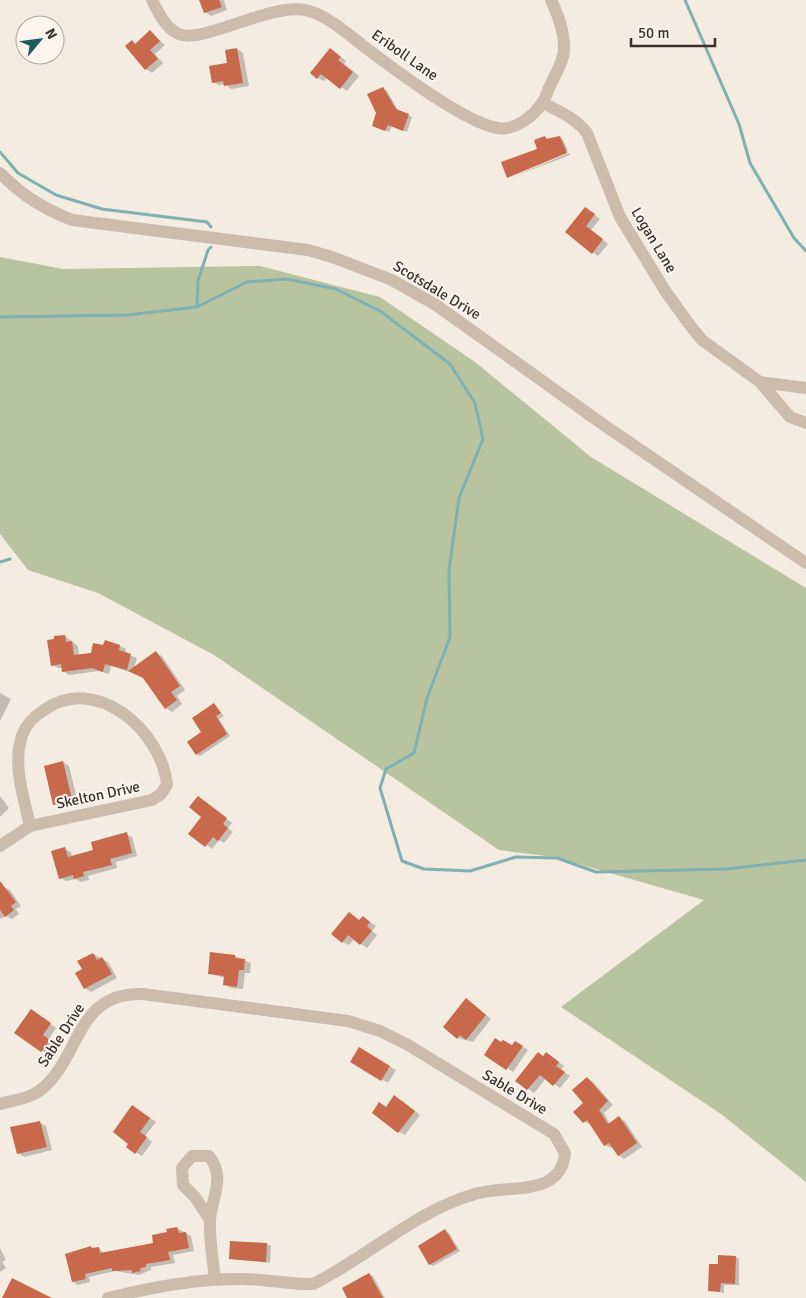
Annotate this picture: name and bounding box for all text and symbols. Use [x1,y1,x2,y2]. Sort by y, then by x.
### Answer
north arrow [15,15,65,65]
scale bar [631,15,715,47]
text: 50 m [638,24,669,42]
text: N [41,26,61,42]
street label: Eriboll Lane [368,26,442,84]
street label: Logan Lane [627,204,681,276]
street label: Scotsdale Drive [390,257,484,323]
street label: Skelton Drive [54,777,142,813]
street label: Sable Drive [34,1000,88,1070]
street label: Sable Drive [479,1066,551,1118]

